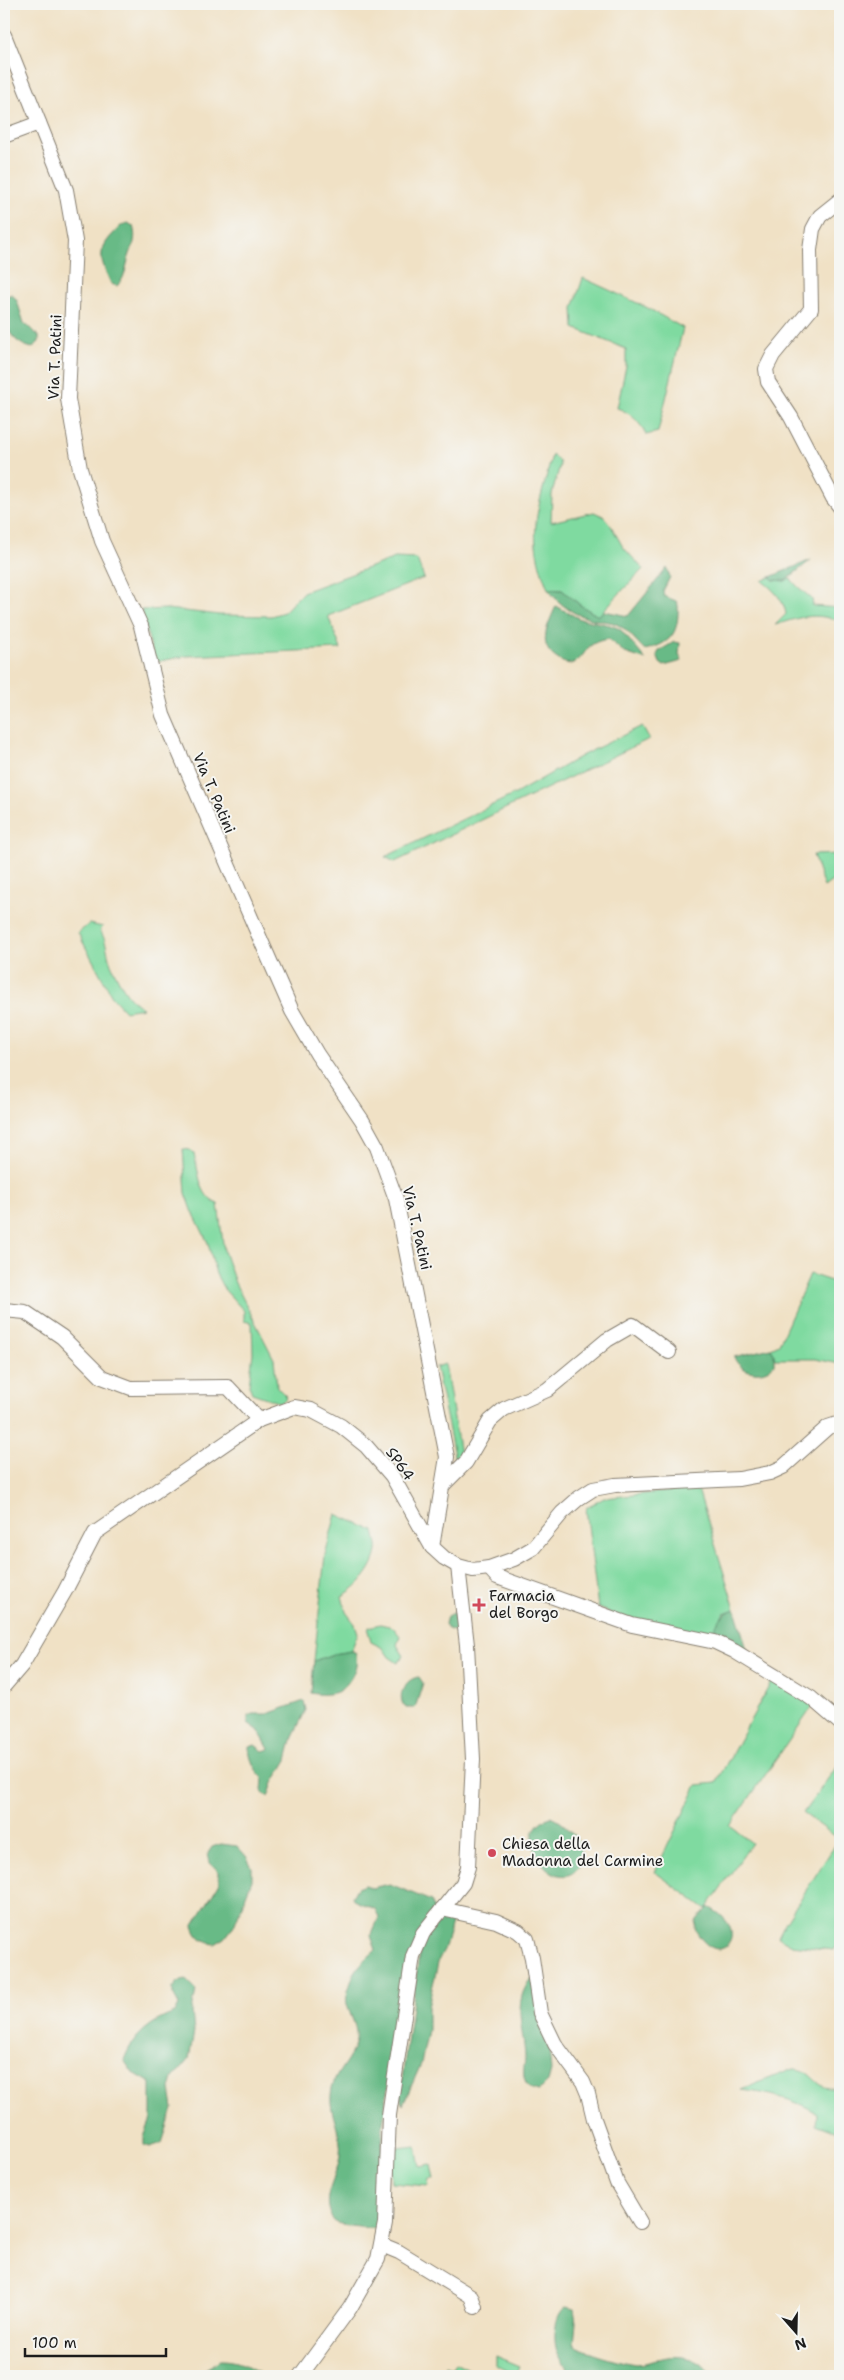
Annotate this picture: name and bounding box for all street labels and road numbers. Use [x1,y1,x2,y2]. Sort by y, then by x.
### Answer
street label: Via T. Patini [44,314,66,400]
street label: Via T. Patini [188,750,240,836]
street label: Via T. Patini [398,1184,436,1272]
street label: SP64 [381,1443,419,1485]

